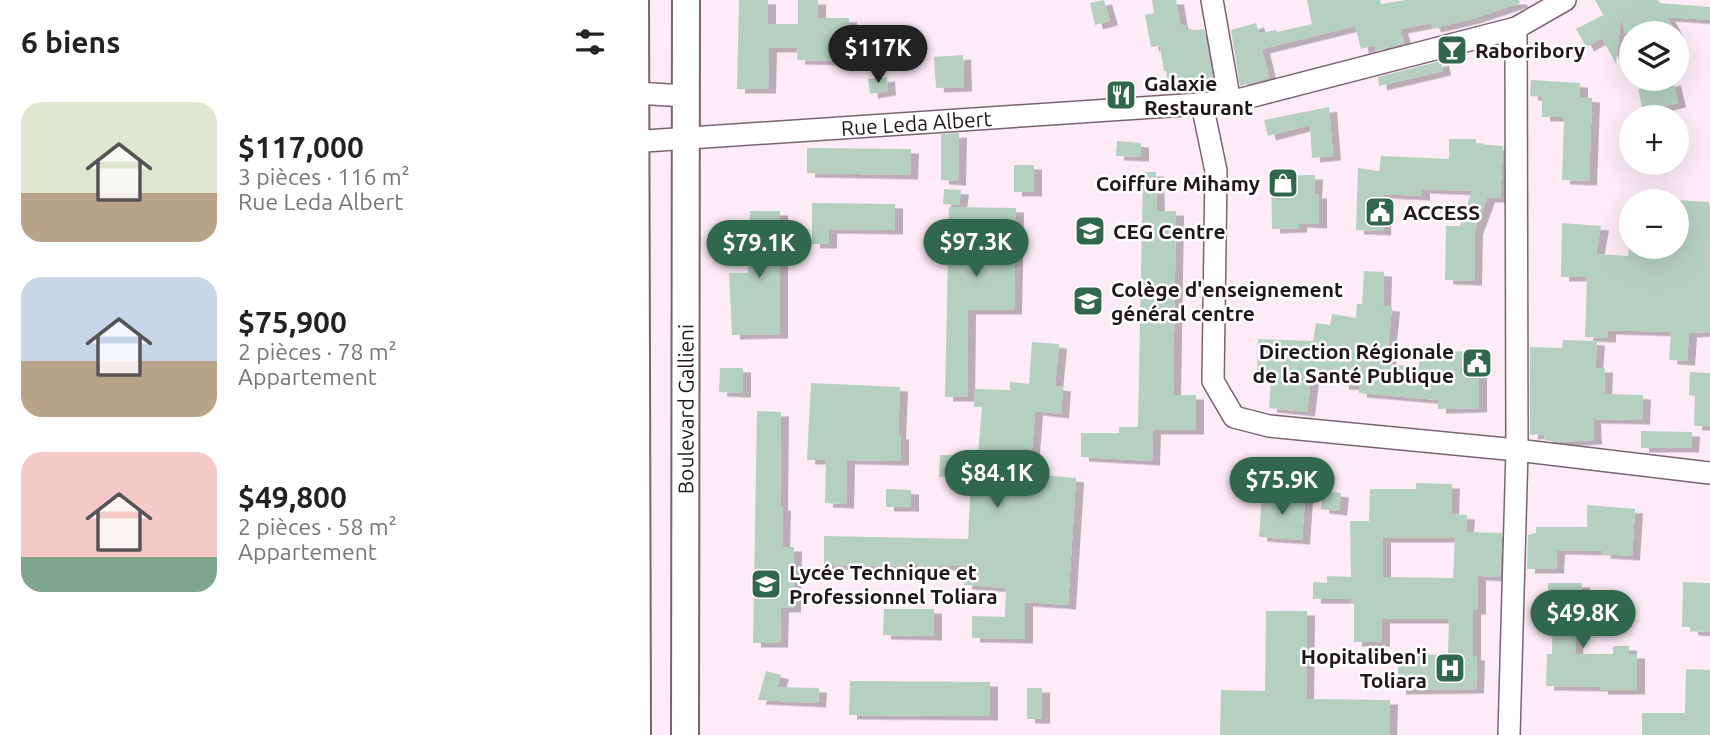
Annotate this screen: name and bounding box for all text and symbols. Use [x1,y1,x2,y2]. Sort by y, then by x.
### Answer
map controls [1619,21,1689,259]
button: layers [1619,21,1689,91]
icon: filters [571,23,609,61]
text: 6 biens [21,25,120,59]
pin: $117K [829,25,927,85]
bar icon: Raboribory [1435,33,1469,67]
text: $117K [844,35,912,60]
place label: Raboribory [1475,38,1585,62]
place label: Galaxie Restaurant [1144,71,1253,119]
restaurant icon: Galaxie Restaurant [1104,78,1138,112]
button: + [1619,105,1689,175]
street label: Rue Leda Albert [840,106,992,140]
icon: home [77,130,161,214]
text: $117,000 [238,130,364,164]
text: 3 pièces · 116 m² [238,164,410,189]
shop icon: Coiffure Mihamy [1266,166,1300,200]
place label: Coiffure Mihamy [1096,171,1260,195]
text: Rue Leda Albert [238,189,403,214]
button: − [1619,189,1689,259]
public building icon: ACCESS [1363,195,1397,229]
place label: ACCESS [1403,200,1480,224]
school or university icon: CEG Centre [1073,214,1107,248]
pin: $97.3K [919,219,1033,279]
place label: CEG Centre [1113,219,1226,243]
pin: $79.1K [702,220,816,280]
text: $97.3K [940,229,1012,254]
text: $79.1K [723,230,795,255]
place label: Colège d'enseignement général centre [1111,277,1343,325]
school or university icon: Colège d'enseignement général centre [1071,284,1105,318]
icon: home [77,305,161,389]
text: $75,900 [238,305,347,339]
street label: Boulevard Gallieni [673,324,698,494]
text: 2 pièces · 78 m² [238,339,397,364]
place label: Direction Régionale de la Santé Publique [1252,339,1454,387]
public building icon: Direction Régionale de la Santé Publique [1460,346,1494,380]
text: Appartement [238,364,377,389]
pin: $84.1K [940,450,1054,510]
pin: $75.9K [1225,458,1339,517]
text: $84.1K [961,460,1033,485]
text: $75.9K [1246,467,1318,492]
icon: home [77,480,161,564]
text: $49,800 [238,480,347,514]
text: 2 pièces · 58 m² [238,514,397,539]
text: Appartement [238,539,377,564]
place label: Lycée Technique et Professionnel Toliara [789,560,998,608]
school or university icon: Lycée Technique et Professionnel Toliara [749,567,783,601]
pin: $49.8K [1526,590,1640,650]
text: $49.8K [1547,600,1619,625]
place label: Hopitaliben'i Toliara [1301,644,1427,692]
hospital icon: Hopitaliben'i Toliara [1433,651,1467,685]

